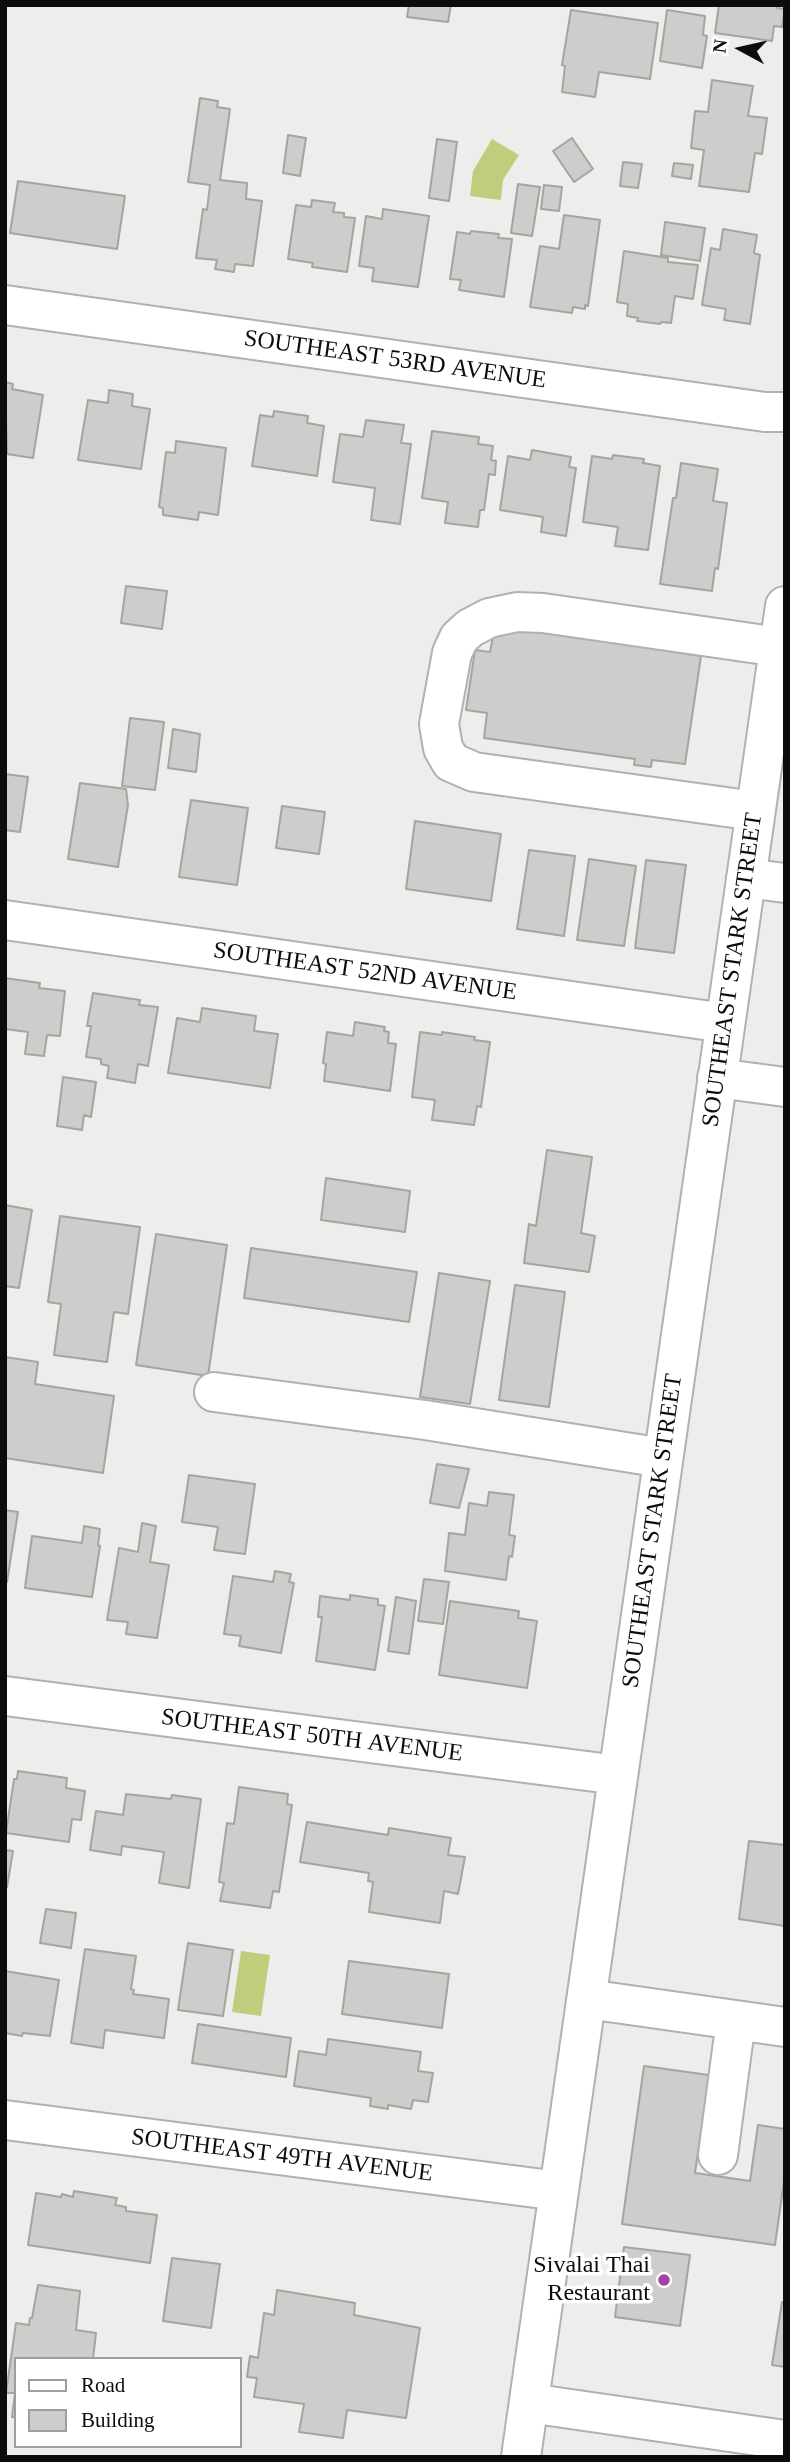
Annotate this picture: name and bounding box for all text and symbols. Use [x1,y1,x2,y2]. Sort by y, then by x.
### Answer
north arrow [706,14,776,84]
text: N [708,38,731,54]
street label: SOUTHEAST 53RD AVENUE [242,325,548,395]
street label: SOUTHEAST STARK STREET [697,811,769,1129]
street label: SOUTHEAST 52ND AVENUE [211,936,519,1008]
street label: SOUTHEAST STARK STREET [617,1372,689,1690]
street label: SOUTHEAST 50TH AVENUE [160,1703,464,1769]
street label: SOUTHEAST 49TH AVENUE [130,2123,434,2189]
place label: Sivalai Thai Restaurant [533,2252,650,2308]
marker: Sivalai Thai Restaurant [656,2272,672,2288]
legend [14,2357,242,2448]
text: Road [81,2373,125,2397]
text: Building [81,2408,155,2432]

